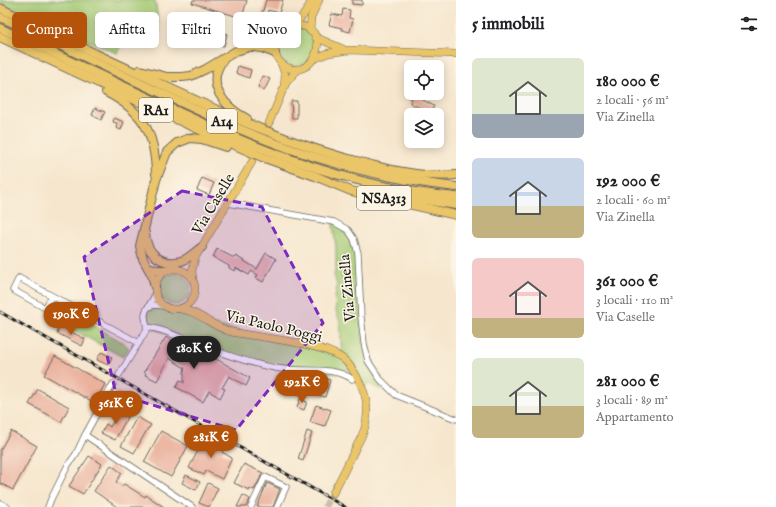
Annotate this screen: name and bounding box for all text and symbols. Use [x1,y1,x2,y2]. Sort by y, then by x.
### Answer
chip: Compra [12,12,87,48]
chip: Affitta [95,12,159,48]
chip: Filtri [167,12,225,48]
chip: Nuovo [233,12,301,48]
icon: filters [738,13,760,35]
text: 5 immobili [472,14,545,35]
map controls [404,60,444,148]
button: locate [404,60,444,100]
text: 180 000 € [596,71,660,92]
icon: home [504,74,552,122]
text: 2 locali · 56 m² [596,92,669,109]
road number: RA1 [139,98,173,122]
button: layers [404,108,444,148]
road number: A14 [207,109,237,133]
text: Via Zinella [596,109,655,126]
street label: Via Caselle [187,170,239,239]
text: 192 000 € [596,171,660,192]
icon: home [504,174,552,222]
road number: NSA313 [357,186,411,210]
text: 2 locali · 60 m² [596,192,671,209]
text: Via Zinella [596,209,655,226]
street label: Via Zinella [335,253,360,324]
text: 361 000 € [596,271,658,292]
icon: home [504,274,552,322]
text: 3 locali · 110 m² [596,292,673,309]
pin: 190K € [38,302,104,336]
text: 190K € [53,306,89,323]
street label: Via Paolo Poggi [223,306,324,347]
text: Via Caselle [596,309,655,326]
pin: 180K € [161,336,227,370]
text: 180K € [176,340,212,357]
pin: 192K € [269,370,335,404]
text: 281 000 € [596,371,659,392]
text: 192K € [284,374,320,391]
icon: home [504,374,552,422]
pin: 361K € [83,391,149,425]
text: 3 locali · 89 m² [596,392,668,409]
text: 361K € [99,395,133,412]
text: Appartamento [596,409,674,426]
pin: 281K € [178,425,244,459]
text: 281K € [193,429,229,446]

